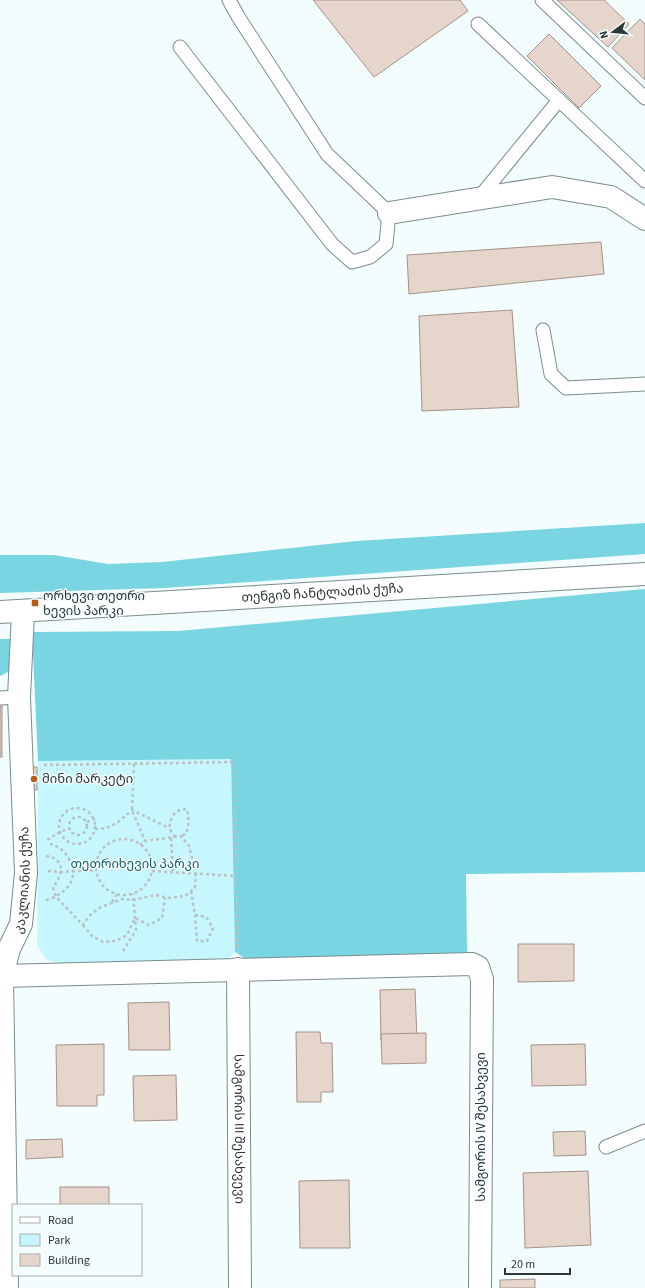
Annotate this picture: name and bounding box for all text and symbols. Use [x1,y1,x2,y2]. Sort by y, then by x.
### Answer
north arrow [593,12,633,52]
text: N [596,29,612,40]
street label: თენგიზ ჩანტლაძის ქუჩა [241,579,404,607]
place label: ორხევი თეთრი ხევის პარკი [43,587,145,620]
marker: ორხევი თეთრი ხევის პარკი [30,598,40,608]
place label: მინი მარკეტი [42,770,133,788]
marker: მინი მარკეტი [29,774,39,784]
street label: კაკლიანის ქუჩა [9,826,35,936]
park label: თეთრიხევის პარკი [71,855,199,873]
street label: სამგორის IV შესახვევი [472,1052,490,1202]
street label: სამგორის III შესახვევი [230,1054,248,1204]
legend [12,1204,142,1276]
text: Road [48,1212,74,1229]
text: Park [48,1232,70,1249]
scale bar [505,1250,570,1276]
text: Building [48,1252,90,1269]
text: 20 m [511,1256,535,1273]

